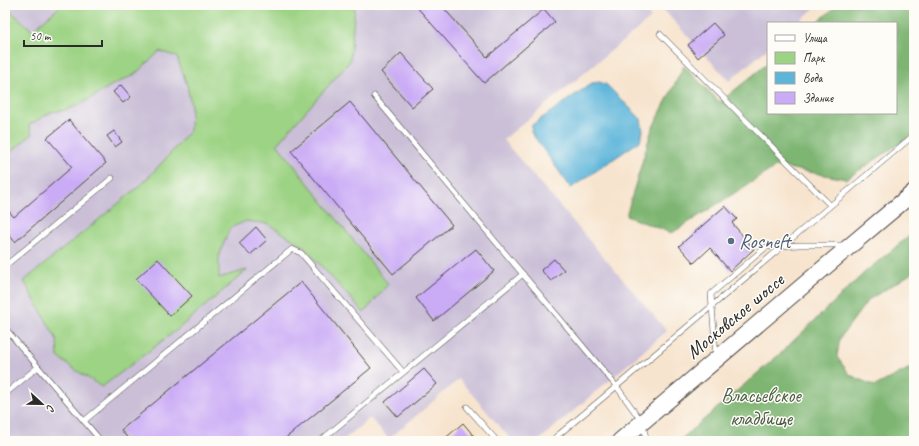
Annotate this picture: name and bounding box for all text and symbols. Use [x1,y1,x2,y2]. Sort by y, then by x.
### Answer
scale bar [24,22,102,48]
legend [767,22,897,114]
text: 50 m [30,28,52,44]
text: Улица [803,30,828,46]
text: Парк [803,50,826,66]
text: Вода [803,70,824,86]
text: Здание [803,90,834,106]
place label: Rosneft [739,229,793,254]
marker: Rosneft [726,236,736,246]
street label: Московское шоссе [681,267,790,364]
park label: Власьевское кладбище [721,383,802,431]
north arrow [22,384,62,424]
text: С [43,403,59,414]

